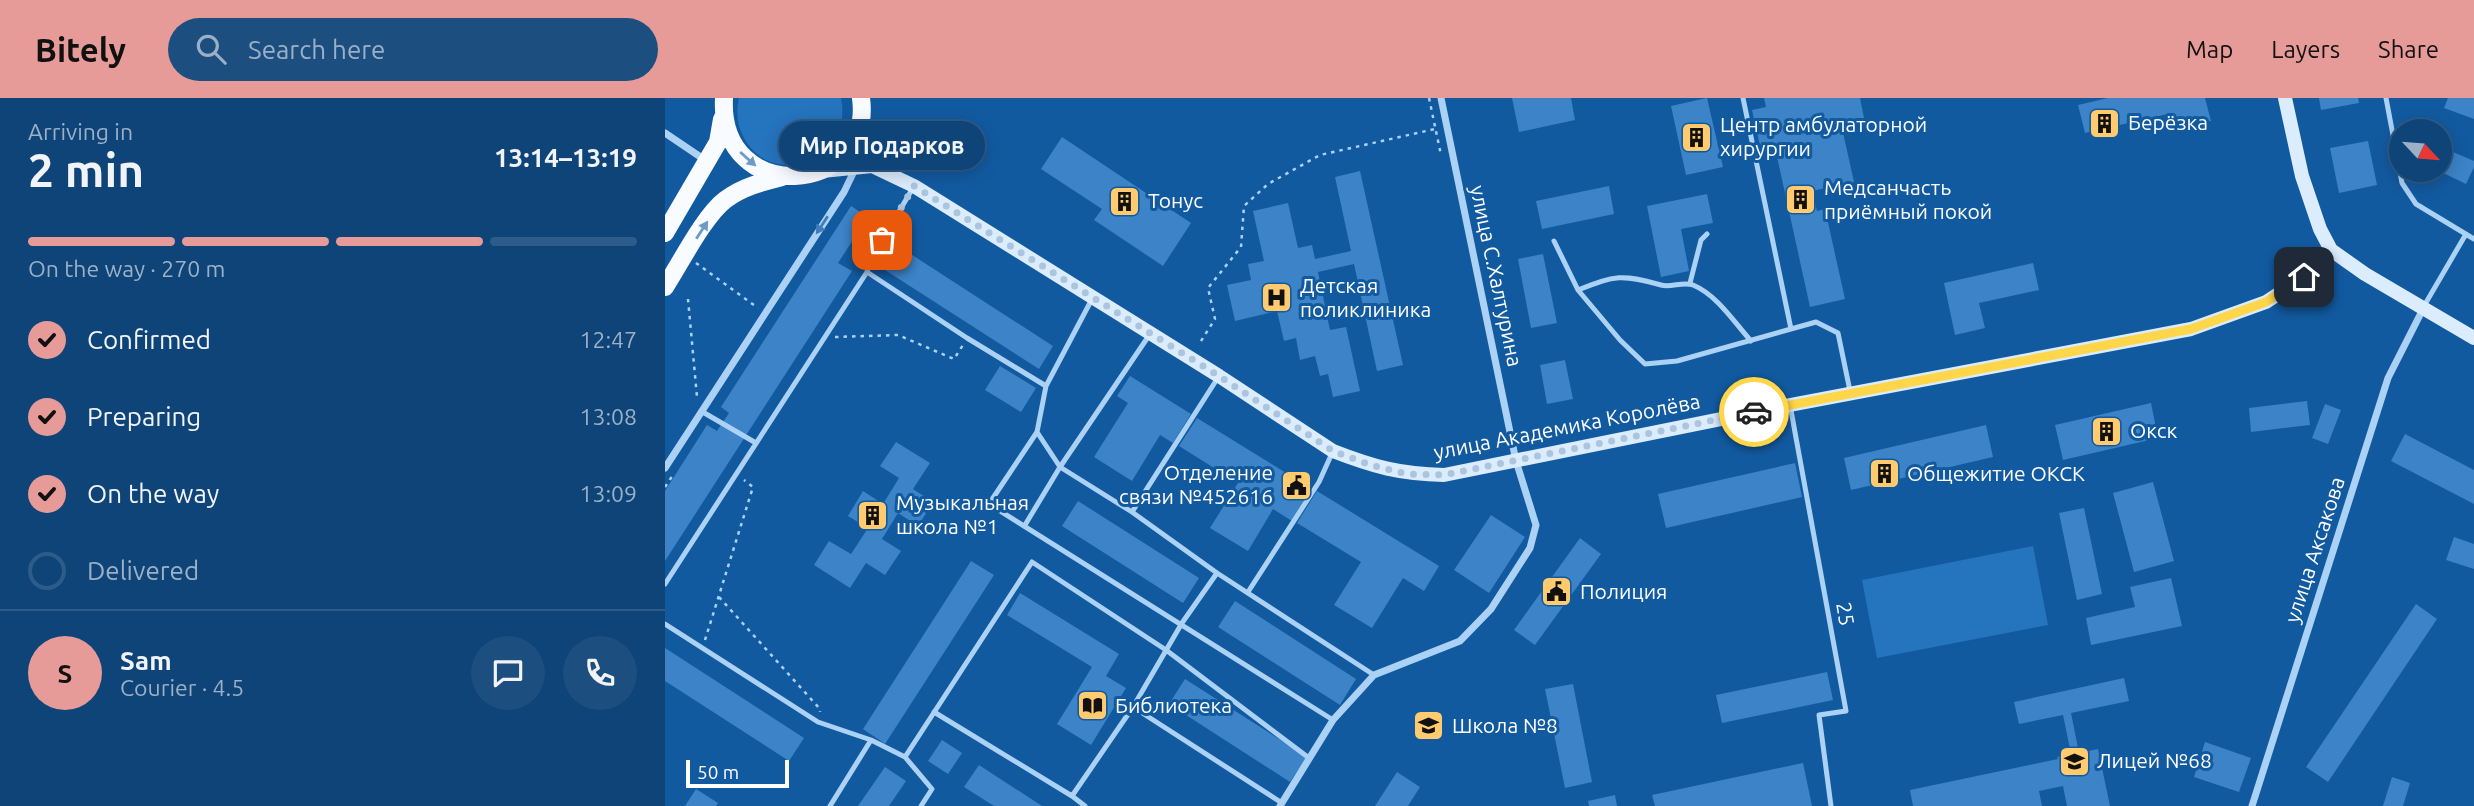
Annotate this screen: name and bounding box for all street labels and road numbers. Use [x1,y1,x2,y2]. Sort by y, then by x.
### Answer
street label: улица С.Халтурина [1466,183,1528,369]
street label: улица Академика Королёва [1431,388,1702,464]
street label: улица Аксакова [2279,474,2349,626]
street label: 25 [1832,600,1860,628]

